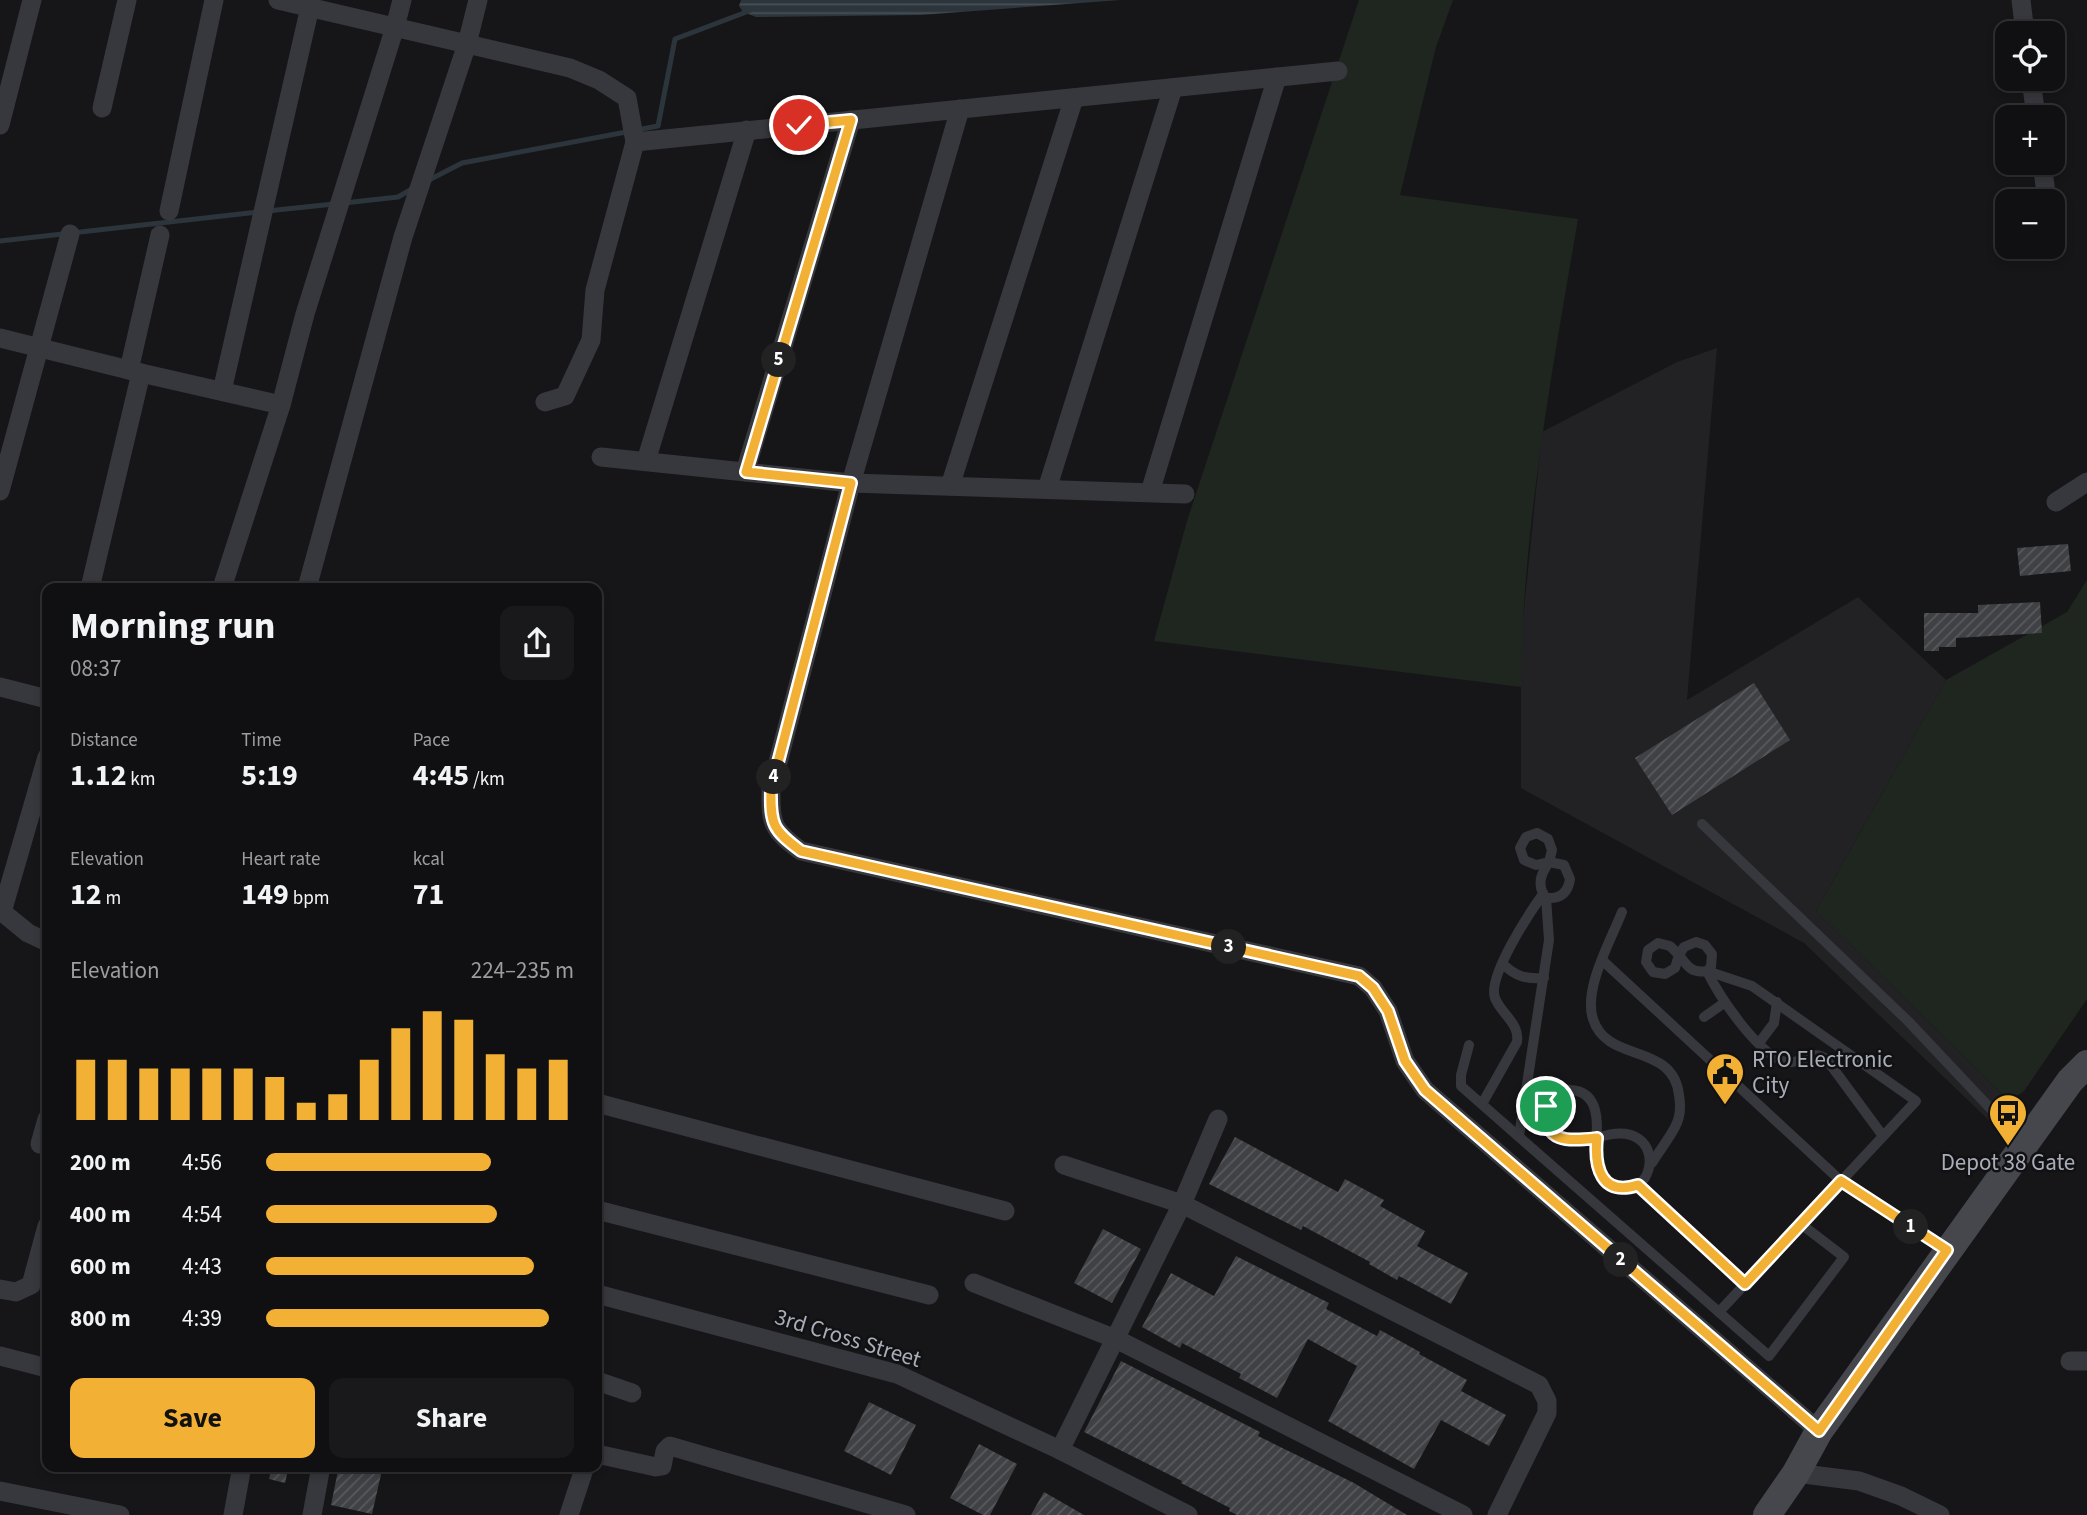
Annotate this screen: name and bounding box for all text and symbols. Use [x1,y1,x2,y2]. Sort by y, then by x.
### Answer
map controls [1995,21,2065,259]
button: locate [1995,21,2065,91]
pin [769,95,829,155]
button: + [1995,105,2065,175]
icon: check [780,106,818,144]
button: − [1995,189,2065,259]
pin: 5 [762,342,796,378]
text: 5 [773,346,784,373]
text: Morning run [70,599,275,653]
button: share [500,606,574,680]
text: 08:37 [70,652,121,685]
text: Distance [70,727,138,754]
text: Time [241,727,281,754]
text: Pace [413,727,450,754]
text: 1.12 [70,754,127,797]
text: 5:19 [241,754,298,797]
text: 4:45 [413,754,469,797]
pin: 4 [756,760,792,794]
text: 4 [768,763,779,790]
text: km [127,766,156,793]
text: /km [469,766,505,793]
text: Elevation [70,846,144,873]
text: Heart rate [241,846,320,873]
text: kcal [413,846,445,873]
text: 12 [70,873,102,916]
text: 149 [241,873,289,916]
text: 71 [413,873,444,916]
text: m [102,885,121,912]
text: bpm [289,885,329,912]
pin: 3 [1212,930,1246,964]
text: 3 [1223,933,1234,960]
text: Elevation [70,954,160,987]
text: 224–235 m [471,954,574,987]
place label: RTO Electronic City [1752,1043,1893,1102]
public building icon: RTO Electronic City [1704,1051,1746,1106]
pin [1516,1076,1576,1136]
icon: arrive [1527,1087,1565,1125]
bus stop icon: Depot 38 Gate [1987,1092,2029,1147]
text: 200 m [70,1146,131,1179]
text: 4:56 [182,1146,222,1179]
place label: Depot 38 Gate [1941,1146,2075,1179]
text: 400 m [70,1198,131,1231]
text: 4:54 [182,1198,222,1231]
pin: 1 [1894,1210,1928,1244]
text: 1 [1905,1213,1916,1240]
pin: 2 [1604,1242,1638,1278]
text: 2 [1615,1246,1626,1273]
text: 600 m [70,1250,131,1283]
text: 4:43 [182,1250,222,1283]
street label: 3rd Cross Street [771,1300,925,1376]
text: 800 m [70,1302,131,1335]
text: 4:39 [182,1302,222,1335]
button: Save [70,1378,315,1458]
button: Share [329,1378,574,1458]

